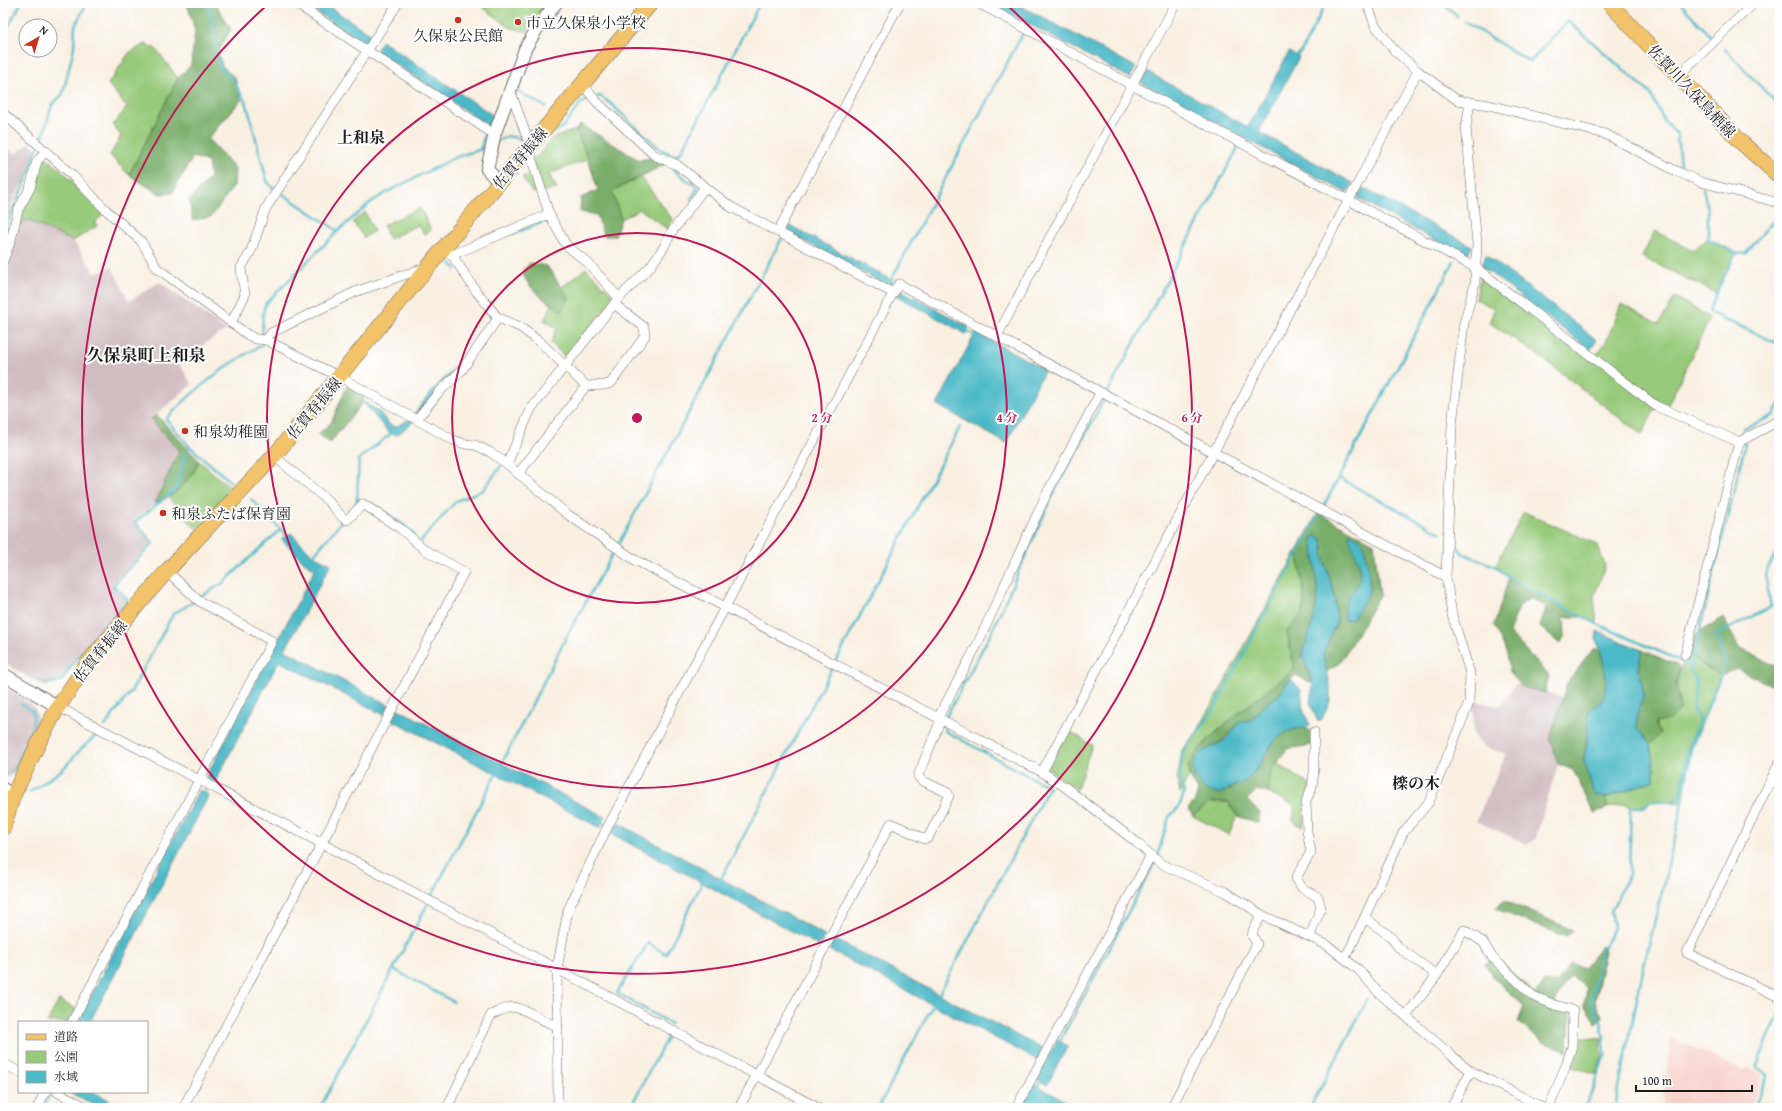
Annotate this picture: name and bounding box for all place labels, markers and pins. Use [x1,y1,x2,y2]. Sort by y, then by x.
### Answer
place label: 市立久保泉小学校 [526,12,646,33]
marker: 久保泉公民館 [453,15,463,25]
marker: 市立久保泉小学校 [513,17,523,27]
place label: 久保泉公民館 [413,25,503,46]
centre of rings [630,411,644,425]
place label: 和泉幼稚園 [193,421,268,442]
marker: 和泉幼稚園 [180,426,190,436]
place label: 和泉ふたば保育園 [171,503,291,524]
marker: 和泉ふたば保育園 [158,508,168,518]

